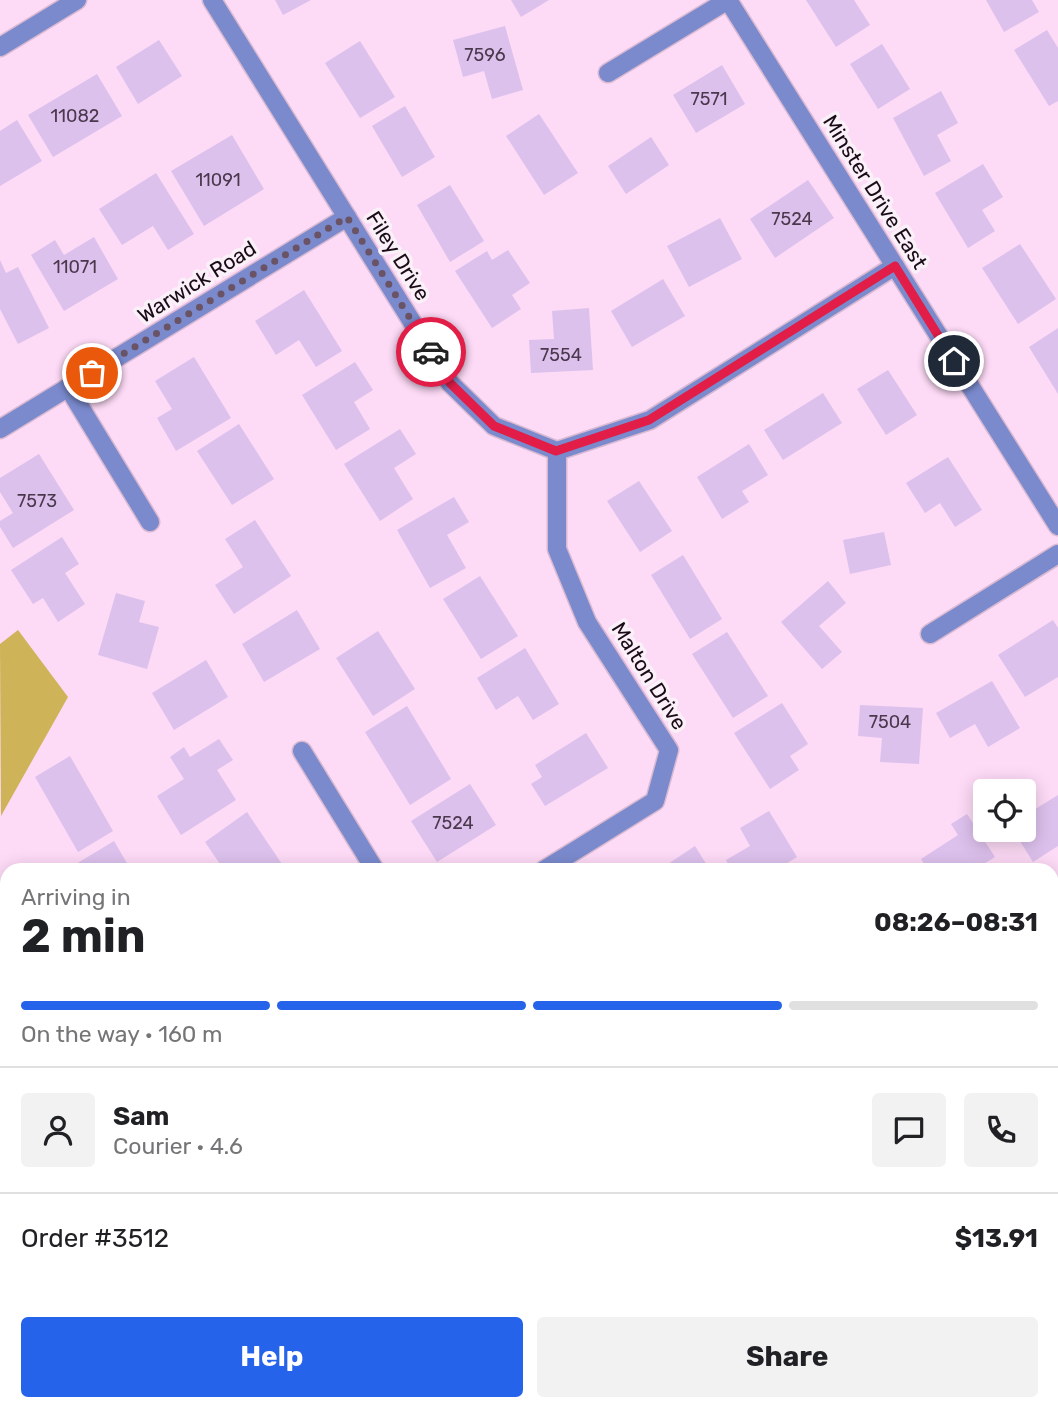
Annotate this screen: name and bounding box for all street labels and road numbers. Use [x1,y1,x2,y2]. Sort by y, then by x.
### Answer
street label: Minster Drive East [818,110,933,273]
street label: Filey Drive [361,206,436,305]
street label: Warwick Road [133,235,261,328]
street label: Malton Drive [606,617,692,734]

